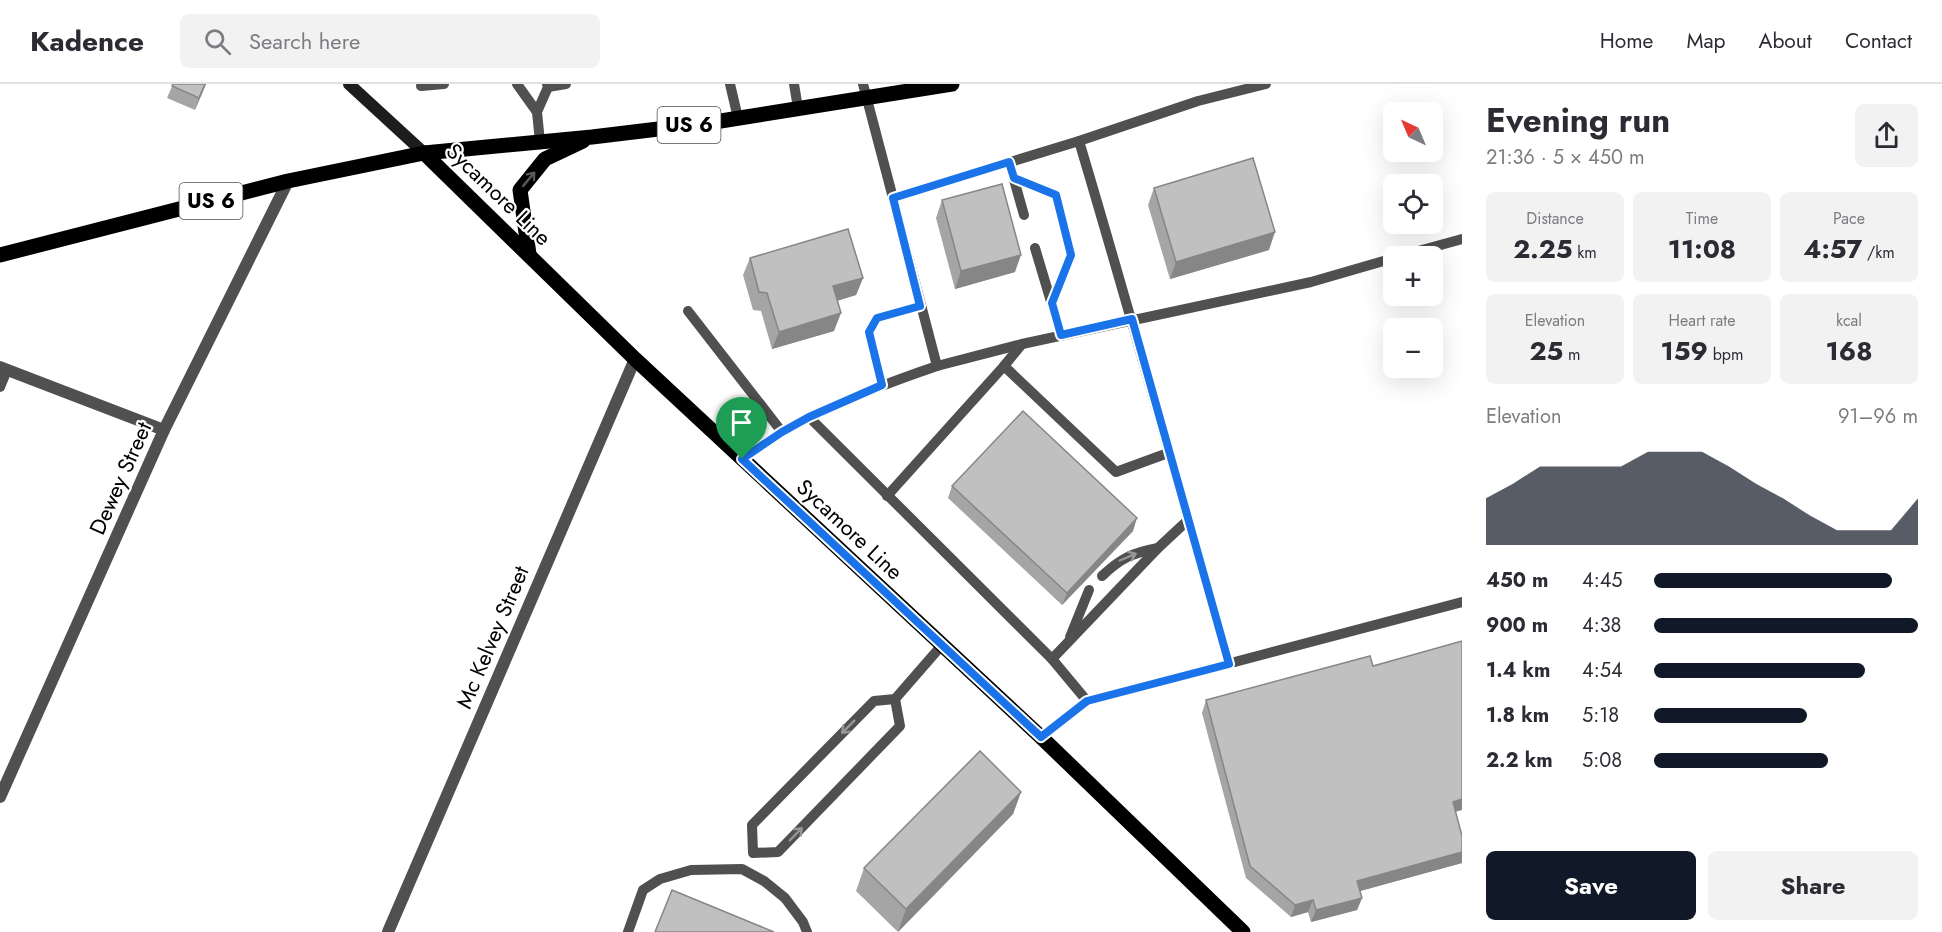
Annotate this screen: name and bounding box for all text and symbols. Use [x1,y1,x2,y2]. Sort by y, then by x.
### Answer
search box [180,14,600,68]
text: Kadence [30,21,144,62]
icon: search [201,25,234,58]
text: Search here [249,25,360,57]
text: Home [1600,26,1653,56]
text: Map [1686,26,1726,56]
text: About [1759,26,1812,56]
text: Contact [1845,26,1912,56]
text: Evening run [1486,97,1670,144]
north arrow [1383,102,1443,162]
map controls [1383,102,1443,378]
button: share [1855,104,1918,167]
road number: US 6 [658,107,720,143]
street label: Sycamore Line [439,135,559,253]
text: 21:36 · 5 × 450 m [1486,143,1645,172]
one-way arrow [522,172,536,187]
button: locate [1383,174,1443,234]
road number: US 6 [180,183,242,219]
text: Distance [1526,207,1584,230]
text: Time [1686,207,1718,230]
text: Pace [1833,207,1865,230]
text: 2.25 [1513,230,1572,268]
text: 11:08 [1668,230,1736,268]
text: 4:57 [1803,230,1862,268]
text: km [1572,241,1597,264]
text: /km [1862,241,1895,264]
button: + [1383,246,1443,306]
text: Elevation [1525,309,1585,332]
text: Heart rate [1669,309,1735,332]
text: kcal [1836,309,1862,332]
button: − [1383,318,1443,378]
text: 25 [1529,332,1563,370]
text: 159 [1661,332,1708,370]
text: 168 [1826,332,1872,370]
text: m [1563,343,1581,366]
text: bpm [1708,343,1743,366]
pin [716,397,767,459]
text: Elevation [1486,402,1561,431]
text: 91–96 m [1838,402,1918,431]
icon: arrive [725,406,758,439]
street label: Dewey Street [81,416,159,539]
street label: Sycamore Line [790,471,910,587]
one-way arrow [1118,551,1136,562]
street label: Mc Kelvey Street [448,560,537,713]
text: 450 m [1486,566,1549,595]
text: 4:45 [1582,566,1623,595]
text: 900 m [1486,611,1548,640]
text: 4:38 [1582,611,1622,640]
text: 1.4 km [1486,656,1551,685]
text: 4:54 [1582,656,1623,685]
text: 1.8 km [1486,701,1549,730]
text: 5:18 [1582,701,1619,730]
one-way arrow [840,720,855,735]
text: 2.2 km [1486,746,1553,775]
text: 5:08 [1582,746,1622,775]
one-way arrow [788,827,803,842]
button: Save [1486,851,1696,920]
button: Share [1708,851,1918,920]

